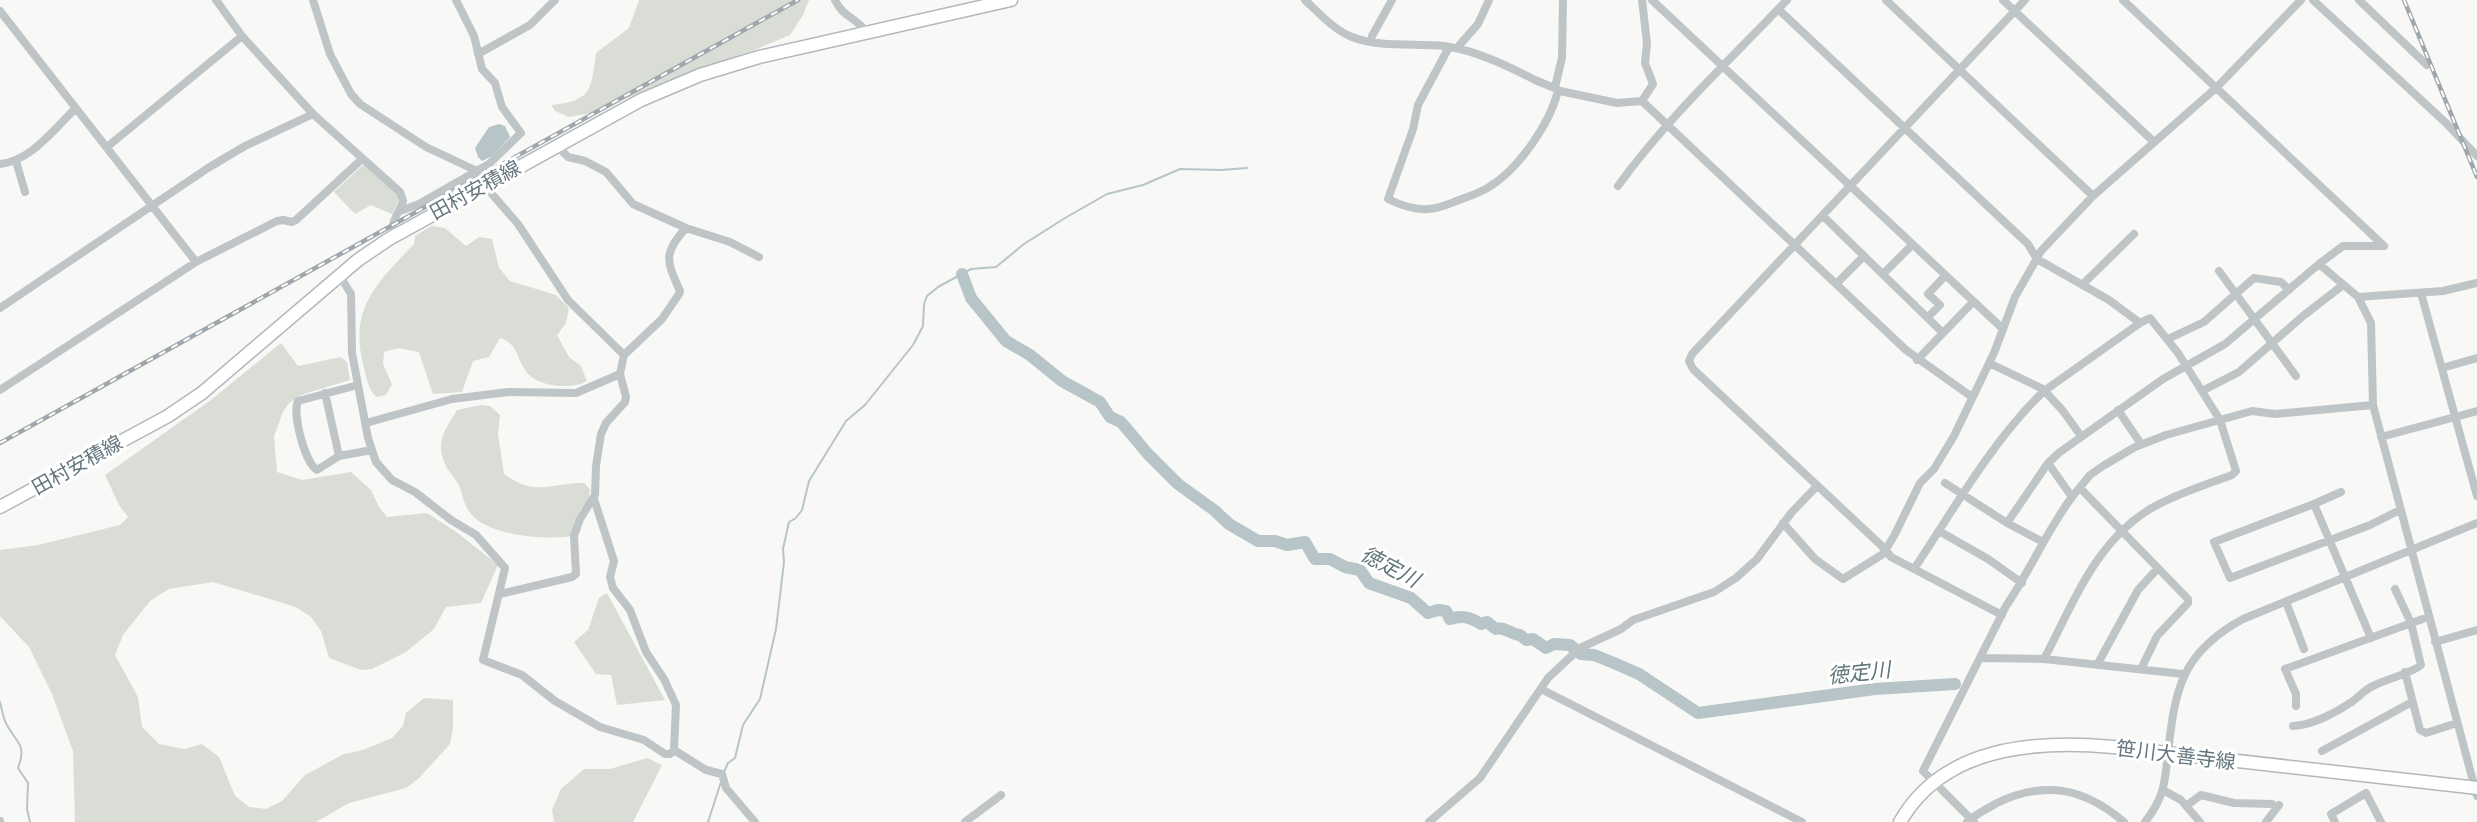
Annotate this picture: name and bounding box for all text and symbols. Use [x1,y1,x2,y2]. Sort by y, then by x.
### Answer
street label: 田村安積線 [425,155,525,225]
street label: 田村安積線 [27,430,127,500]
water label: 徳定川 [1356,541,1426,594]
water label: 徳定川 [1826,657,1894,689]
street label: 笹川大善寺線 [2115,736,2237,774]

